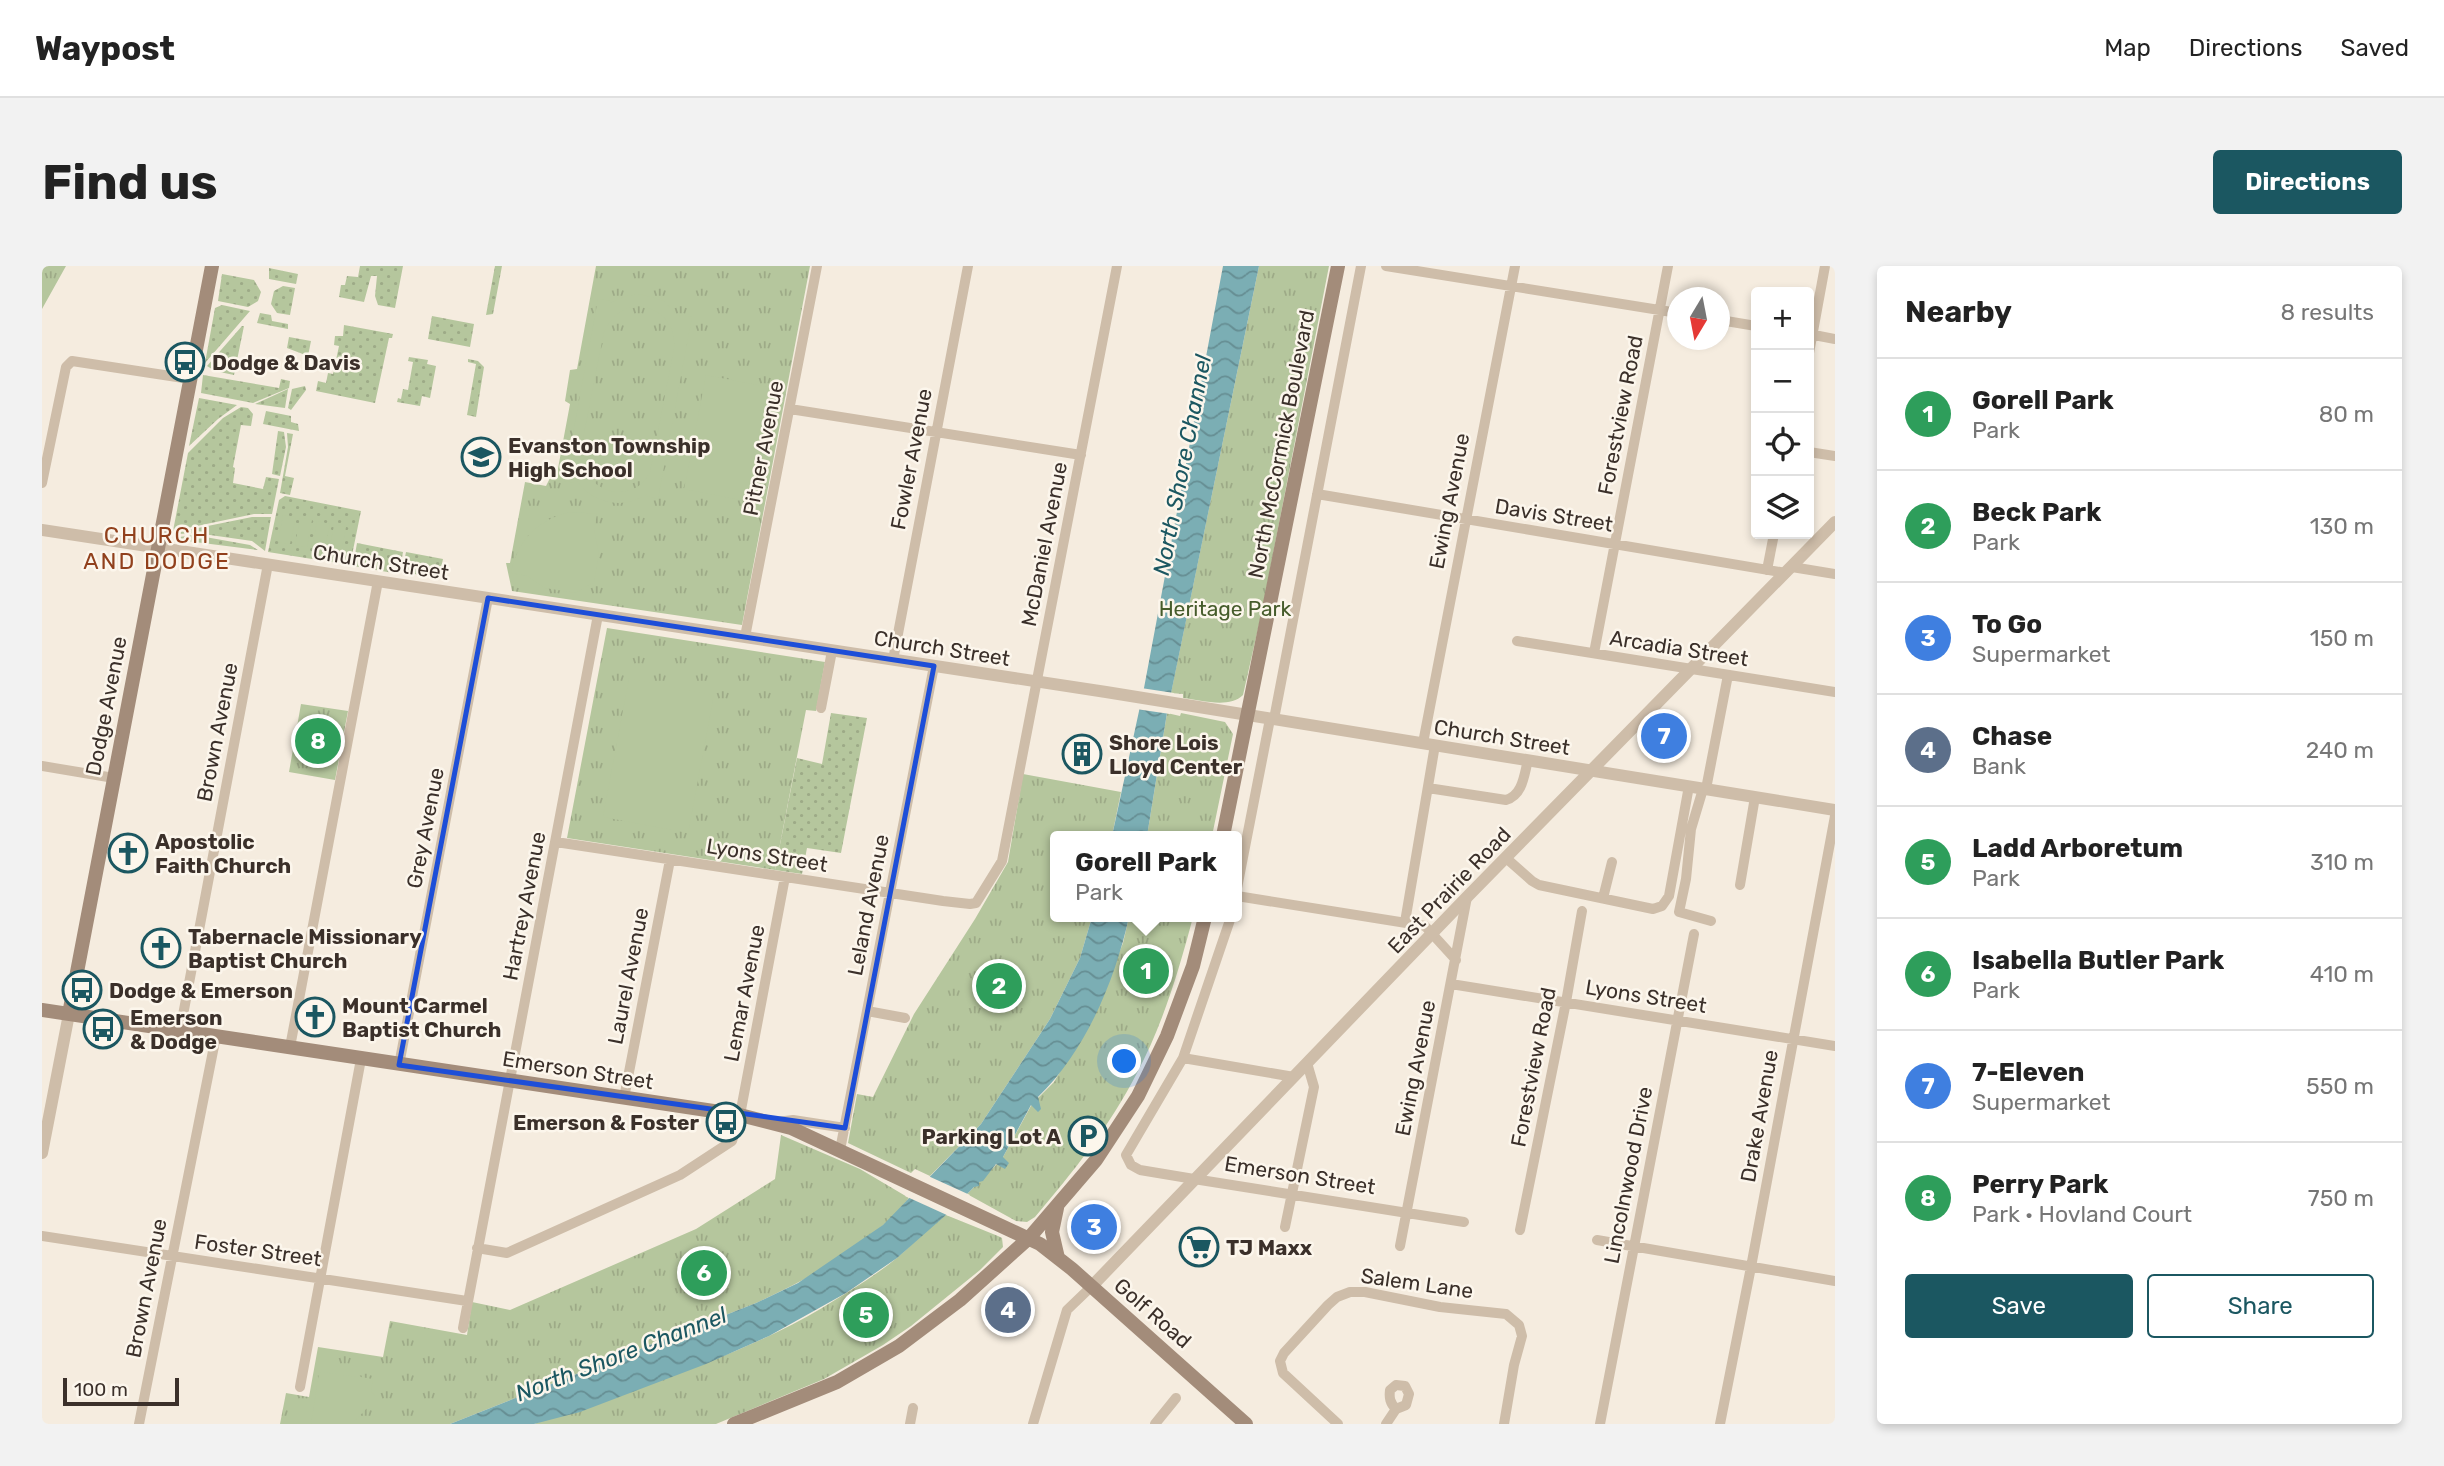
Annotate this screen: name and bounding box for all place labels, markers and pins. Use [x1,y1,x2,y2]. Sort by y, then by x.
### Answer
bus stop icon: Dodge & Davis [164,341,206,383]
place label: Dodge & Davis [212,350,361,375]
place label: Evanston Township High School [508,433,710,482]
school or university icon: Evanston Township High School [460,436,502,478]
pin: 7 [1641,710,1687,762]
pin: 8 [295,715,341,767]
place label: Shore Lois Lloyd Center [1109,730,1243,779]
building icon: Shore Lois Lloyd Center [1061,733,1103,775]
place label: Apostolic Faith Church [155,829,291,878]
church icon: Apostolic Faith Church [107,832,149,874]
place label: Tabernacle Missionary Baptist Church [188,924,422,973]
church icon: Tabernacle Missionary Baptist Church [140,927,182,969]
pin: 1 [1123,945,1169,997]
pin: 2 [976,960,1022,1012]
bus stop icon: Dodge & Emerson [61,969,103,1011]
place label: Dodge & Emerson [109,978,293,1003]
place label: Mount Carmel Baptist Church [342,993,501,1042]
church icon: Mount Carmel Baptist Church [294,996,336,1038]
place label: Emerson & Dodge [130,1005,223,1054]
bus stop icon: Emerson & Dodge [82,1008,124,1050]
bus stop icon: Emerson & Foster [705,1101,747,1143]
place label: Emerson & Foster [513,1110,699,1135]
parking icon: Parking Lot A [1067,1115,1109,1157]
place label: Parking Lot A [922,1124,1061,1149]
pin: 3 [1071,1201,1117,1253]
supermarket icon: TJ Maxx [1178,1226,1220,1268]
place label: TJ Maxx [1226,1235,1313,1260]
pin: 6 [681,1247,727,1299]
pin: 4 [985,1284,1031,1336]
pin: 5 [843,1289,889,1341]

